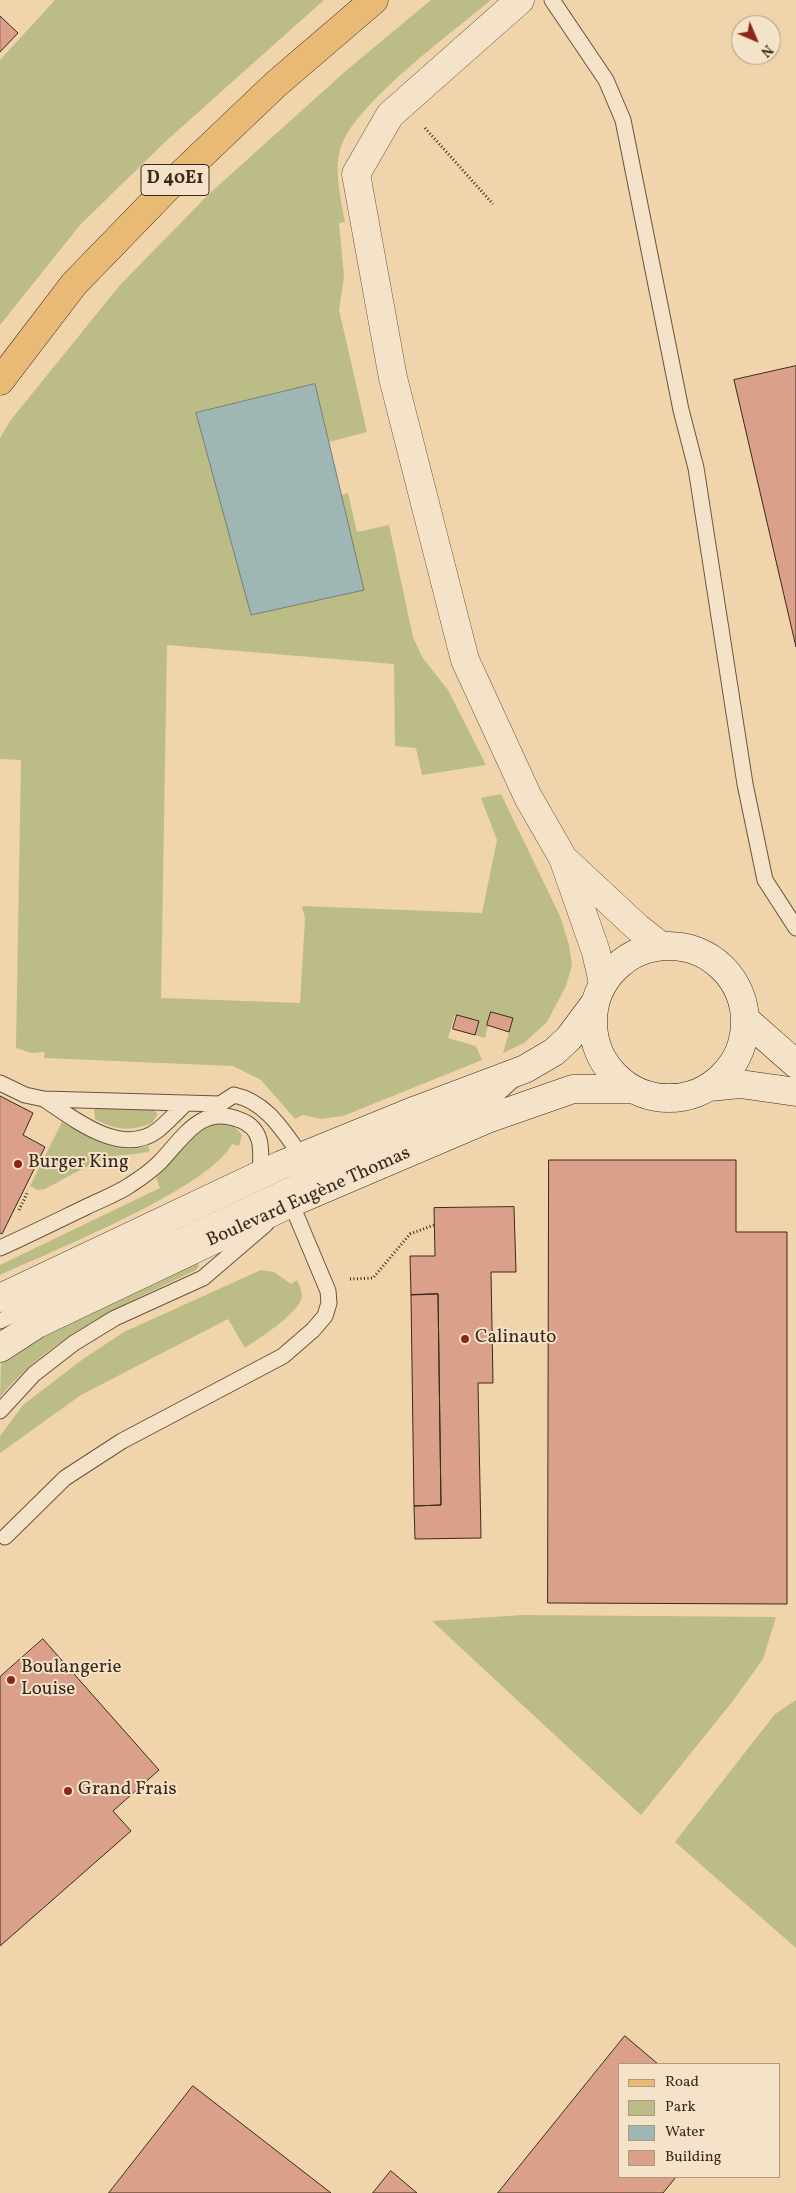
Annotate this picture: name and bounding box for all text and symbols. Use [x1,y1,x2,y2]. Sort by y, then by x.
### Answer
north arrow [731,15,781,65]
text: N [756,40,777,61]
road number: D 40E1 [141,164,209,196]
street label: Boulevard Eugène Thomas [204,1143,414,1253]
place label: Burger King [28,1153,129,1175]
marker: Burger King [12,1158,24,1170]
place label: Calinauto [475,1328,556,1350]
marker: Calinauto [459,1333,471,1345]
place label: Boulangerie Louise [21,1658,122,1702]
marker: Boulangerie Louise [5,1674,17,1686]
place label: Grand Frais [78,1780,177,1802]
marker: Grand Frais [62,1785,74,1797]
legend [618,2063,781,2178]
text: Road [665,2072,699,2093]
text: Park [665,2097,696,2118]
text: Water [665,2122,705,2143]
text: Building [665,2147,721,2168]

